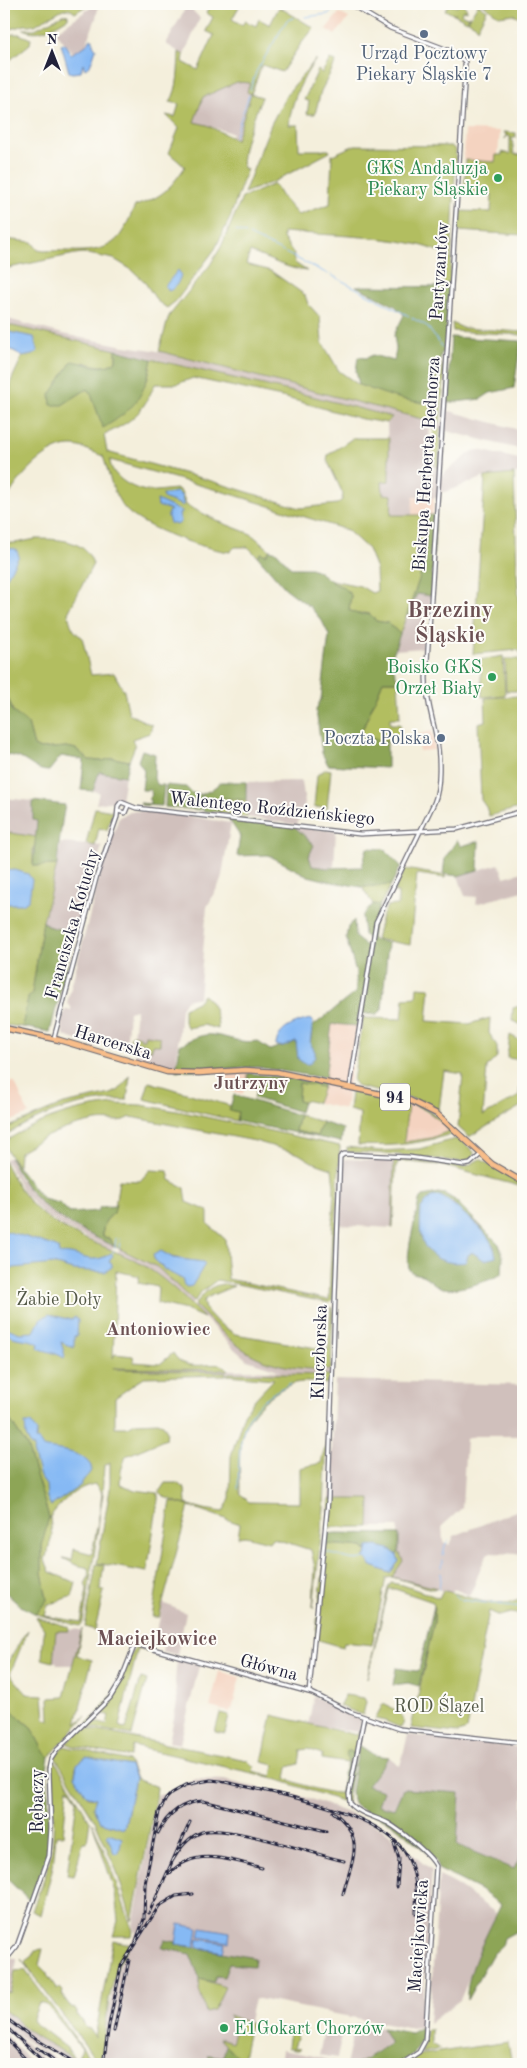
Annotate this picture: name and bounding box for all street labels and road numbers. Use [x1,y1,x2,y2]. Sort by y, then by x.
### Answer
street label: Partyzantów [428,221,452,321]
street label: Biskupa Herberta Bednorza [411,356,443,572]
street label: Walentego Roździeńskiego [168,789,376,829]
street label: Franciszka Kotuchy [43,847,103,1002]
street label: Harcerska [72,1023,154,1063]
road number: 94 [380,1084,410,1110]
street label: Kluczborska [309,1304,331,1400]
street label: Główna [238,1652,300,1684]
street label: Rębaczy [29,1768,47,1833]
street label: Maciejkowicka [406,1879,432,1993]

